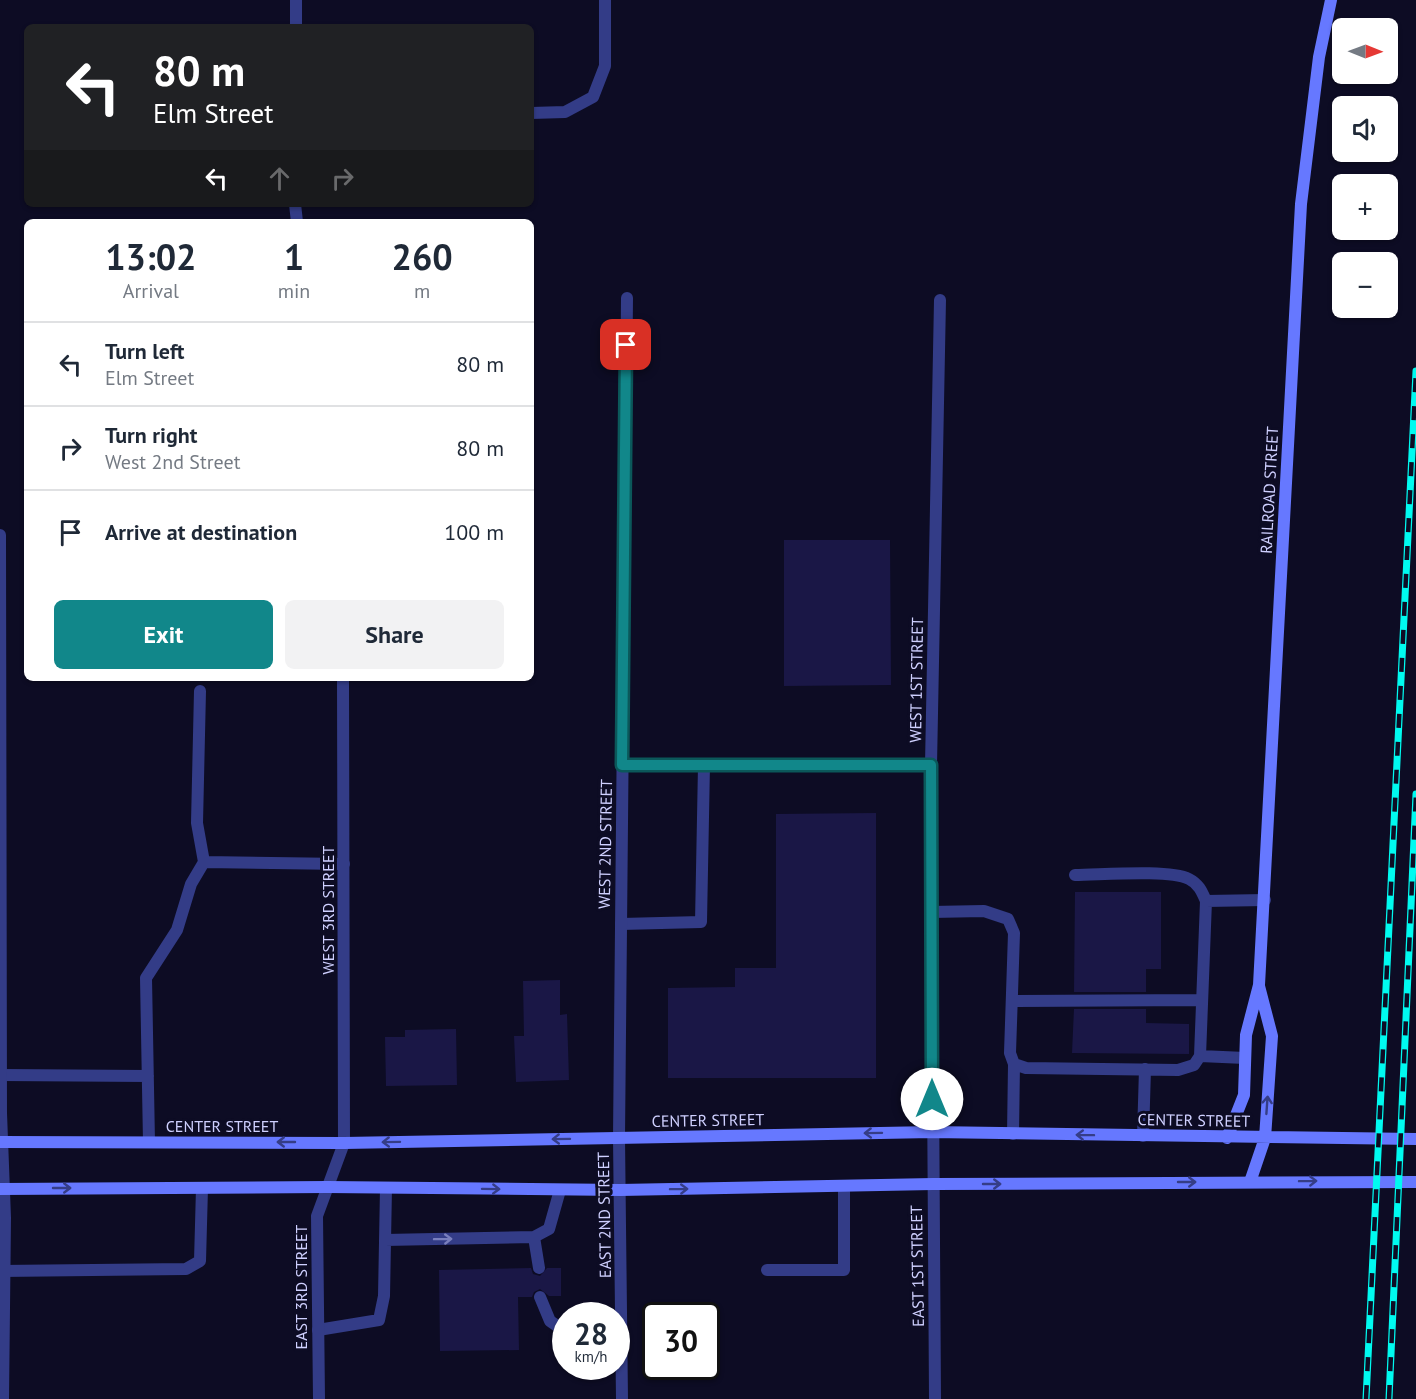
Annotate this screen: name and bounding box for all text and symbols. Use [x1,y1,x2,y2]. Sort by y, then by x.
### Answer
north arrow [1332,18,1398,84]
map controls [1332,18,1398,318]
text: 80 m [153,43,245,98]
icon: left [54,48,132,126]
text: Elm Street [153,96,273,130]
button: sound [1332,96,1398,162]
icon: left [200,162,233,195]
icon: ahead [263,162,296,195]
icon: right [326,162,359,195]
button: + [1332,174,1398,240]
text: 13:02 [105,233,197,280]
text: 1 [284,233,304,280]
text: 260 [392,233,453,280]
button: − [1332,252,1398,318]
text: Arrival [123,278,179,304]
text: min [278,278,310,304]
text: m [414,278,430,304]
pin [600,319,651,370]
icon: arrive [609,328,642,361]
text: Turn left [105,337,185,365]
icon: left [54,348,87,381]
text: 80 m [456,350,504,378]
text: Elm Street [105,365,194,391]
text: Turn right [105,421,197,449]
street label: RAILROAD STREET [1256,426,1282,554]
icon: right [54,432,87,465]
text: 80 m [456,434,504,462]
text: West 2nd Street [105,449,240,475]
icon: arrive [54,516,87,549]
text: Arrive at destination [105,518,297,546]
text: 100 m [444,518,504,546]
button: Exit [54,600,273,669]
button: Share [285,600,504,669]
street label: WEST 1ST STREET [905,617,927,743]
street label: WEST 2ND STREET [594,779,616,909]
street label: WEST 3RD STREET [318,846,338,974]
position arrow [900,1067,964,1131]
one-way arrow [1262,1095,1273,1115]
street label: CENTER STREET [652,1109,765,1131]
street label: CENTER STREET [1138,1109,1251,1131]
street label: CENTER STREET [166,1116,278,1136]
one-way arrow [864,1128,884,1139]
one-way arrow [1075,1129,1095,1141]
one-way arrow [551,1133,571,1145]
one-way arrow [276,1136,296,1148]
one-way arrow [381,1136,401,1148]
street label: EAST 2ND STREET [593,1152,615,1278]
one-way arrow [1298,1175,1318,1187]
one-way arrow [1176,1176,1196,1188]
one-way arrow [981,1178,1001,1190]
one-way arrow [51,1182,71,1194]
one-way arrow [480,1183,500,1195]
one-way arrow [668,1183,688,1195]
street label: EAST 1ST STREET [906,1205,928,1327]
street label: EAST 3RD STREET [291,1224,311,1349]
one-way arrow [433,1233,453,1245]
speed limit sign: 30 [642,1302,720,1380]
text: 28 [574,1314,608,1353]
text: km/h [575,1347,607,1366]

